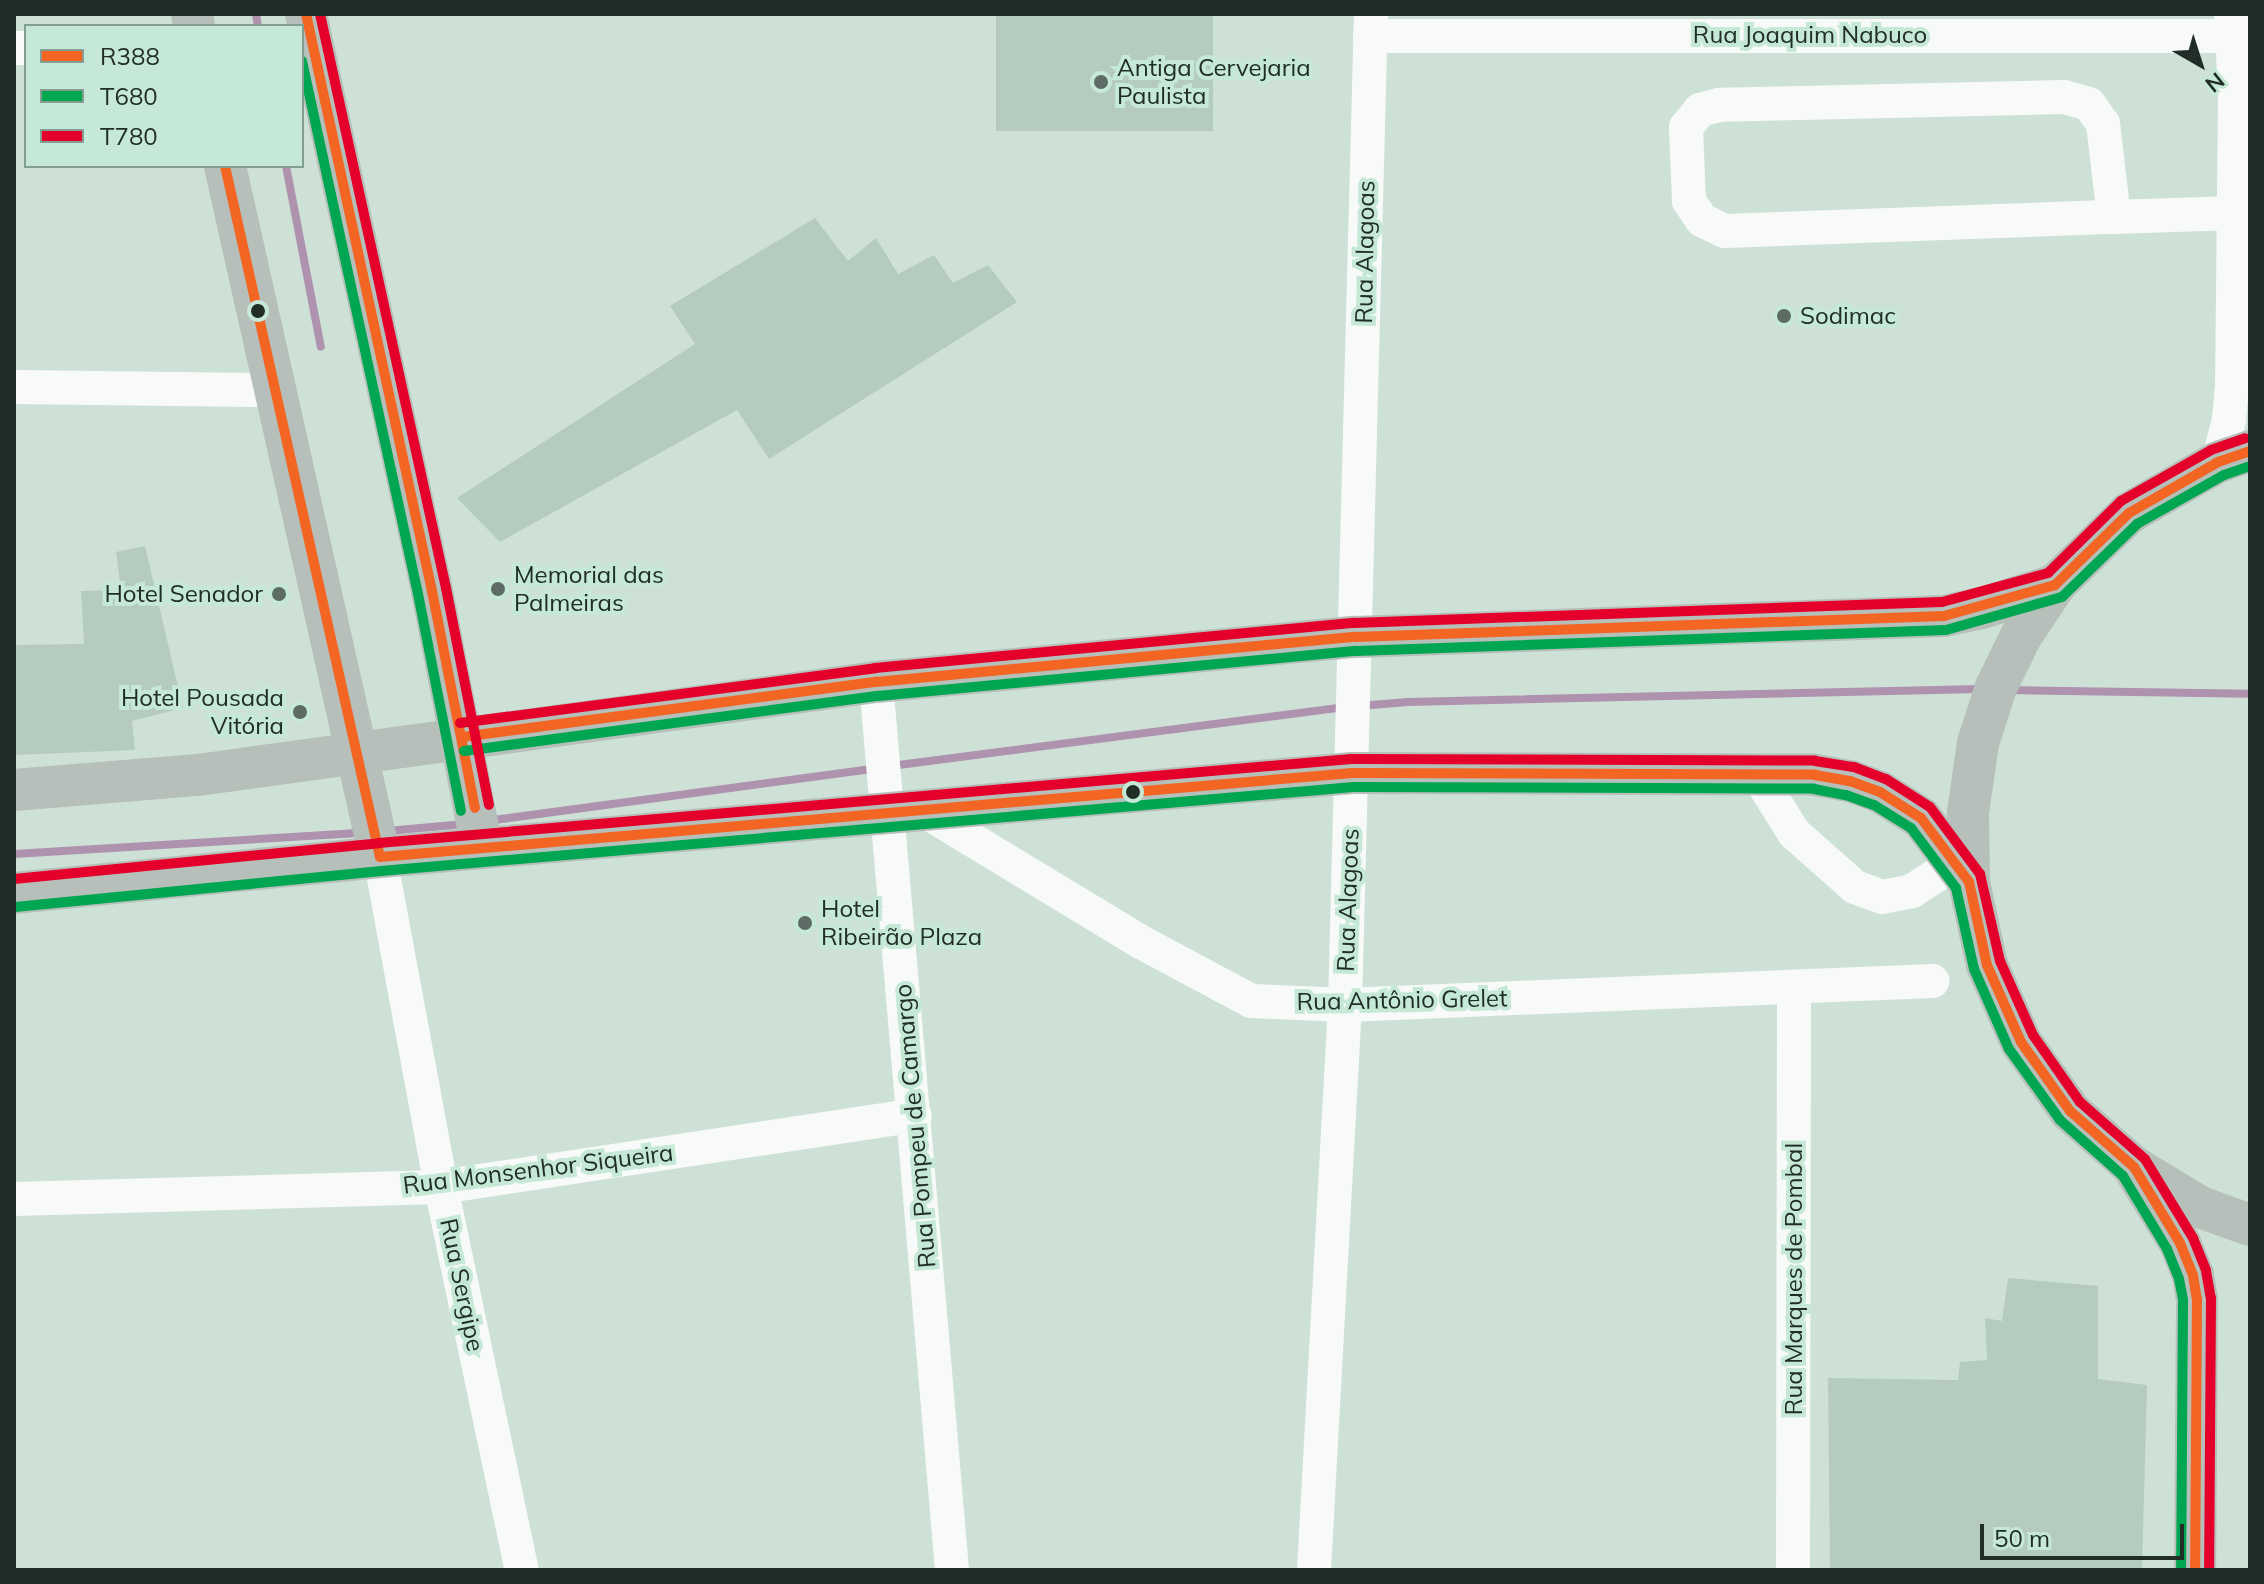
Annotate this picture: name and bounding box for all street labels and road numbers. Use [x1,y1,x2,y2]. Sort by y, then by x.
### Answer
street label: Rua Joaquim Nabuco [1693,21,1927,49]
street label: Rua Alagoas [1349,180,1381,324]
street label: Rua Alagoas [1331,828,1365,972]
street label: Rua Pompeu de Camargo [888,983,942,1269]
street label: Rua Antônio Grelet [1296,984,1508,1016]
street label: Rua Monsenhor Siqueira [401,1138,675,1200]
street label: Rua Marques de Pombal [1780,1143,1808,1415]
street label: Rua Sergipe [434,1216,490,1354]

